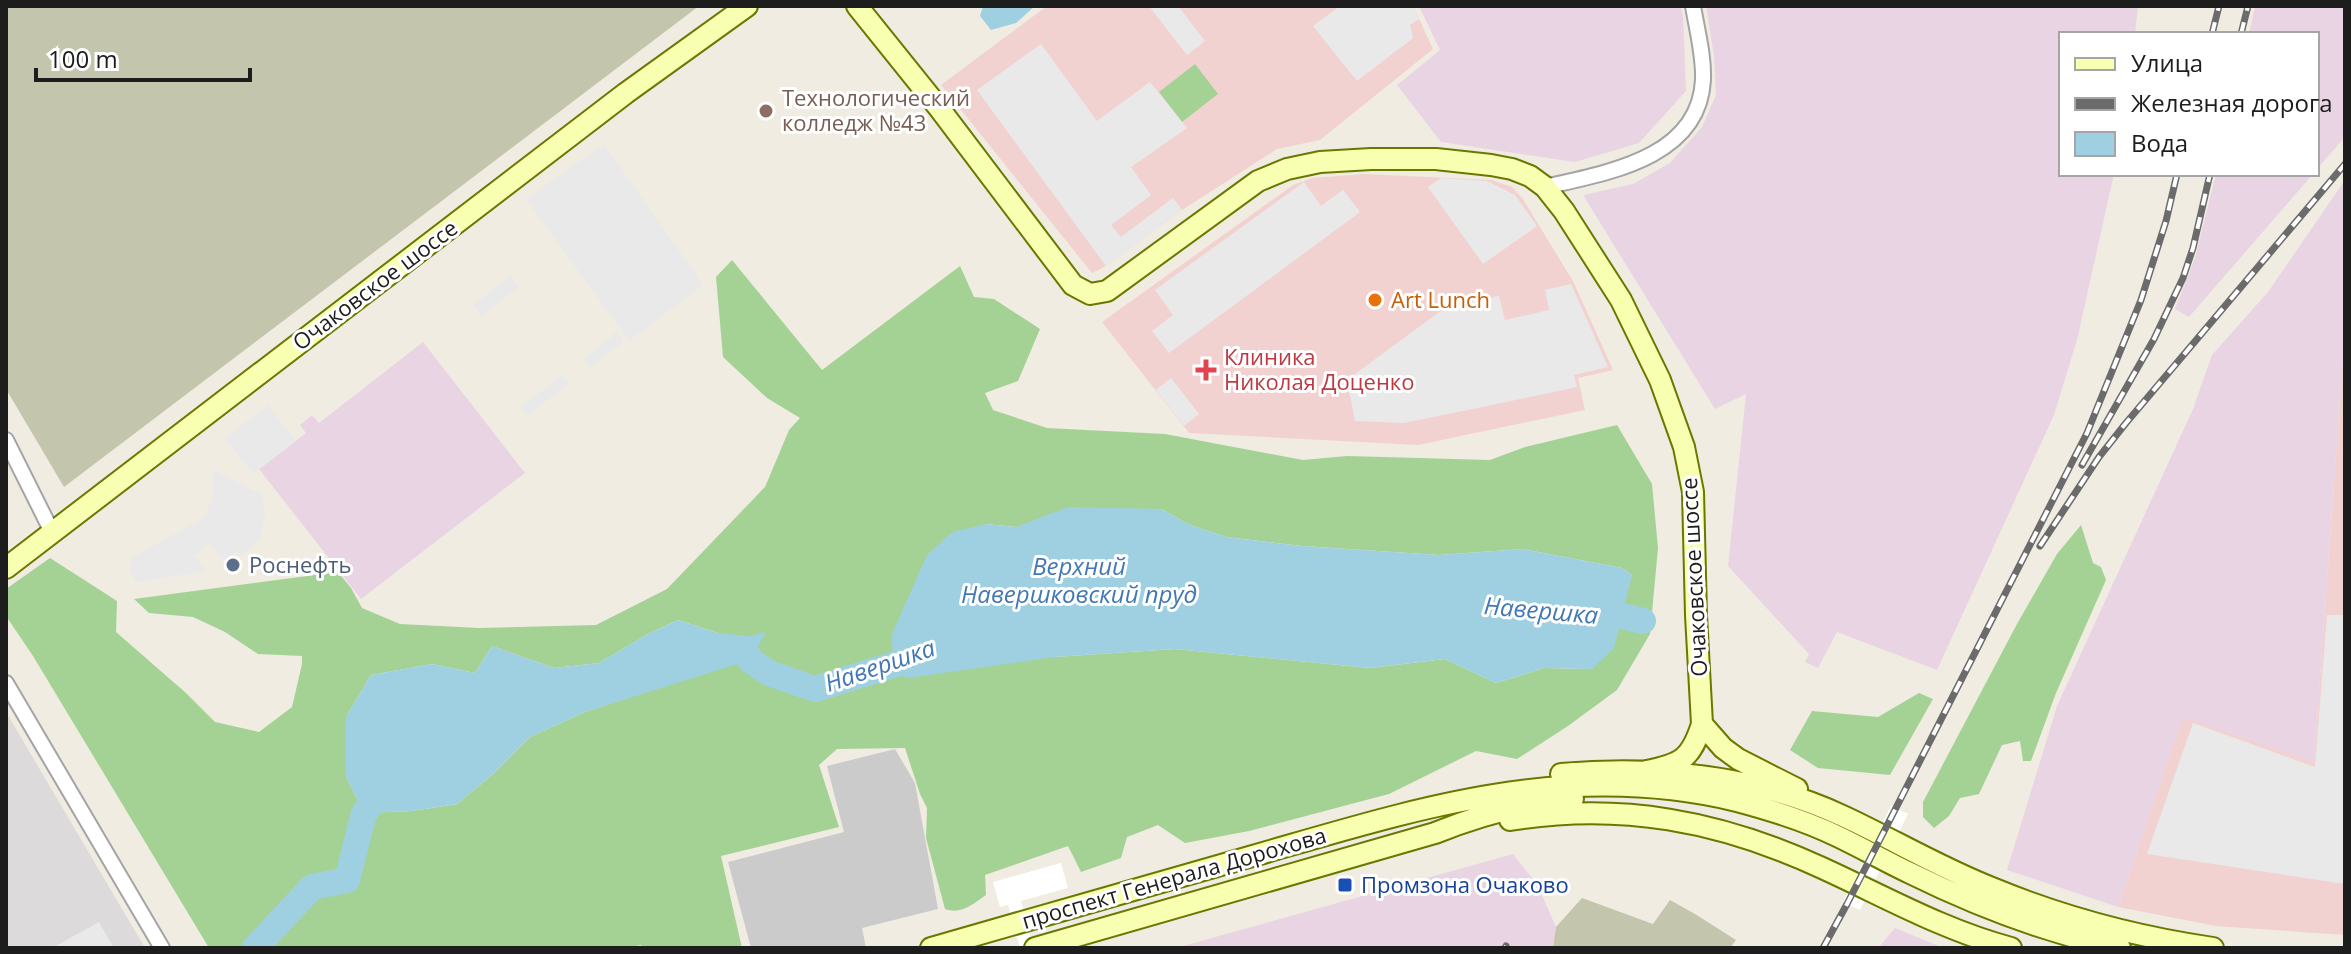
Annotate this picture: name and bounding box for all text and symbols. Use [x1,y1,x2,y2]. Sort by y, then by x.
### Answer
scale bar [36,32,250,82]
legend [2059,32,2319,176]
text: 100 m [48,42,118,75]
text: Улица [2131,46,2203,79]
place label: Технологический колледж №43 [782,82,970,137]
text: Железная дорога [2131,86,2333,119]
marker: Технологический колледж №43 [757,102,775,120]
text: Вода [2131,126,2188,159]
street label: Очаковское шоссе [286,212,463,356]
place label: Art Lunch [1391,284,1490,314]
marker: Art Lunch [1366,291,1384,309]
place label: Клиника Николая Доценко [1224,341,1414,396]
marker: Клиника Николая Доценко [1195,359,1217,381]
street label: Очаковское шоссе [1673,477,1713,677]
place label: Роснефть [249,549,351,579]
water label: Верхний Навершковский пруд [961,549,1197,610]
marker: Роснефть [224,556,242,574]
water label: Навершка [1483,588,1600,631]
water label: Навершка [820,630,939,699]
street label: проспект Генерала Дорохова [1018,819,1329,935]
place label: Промзона Очаково [1361,869,1569,899]
marker: Промзона Очаково [1336,876,1354,894]

